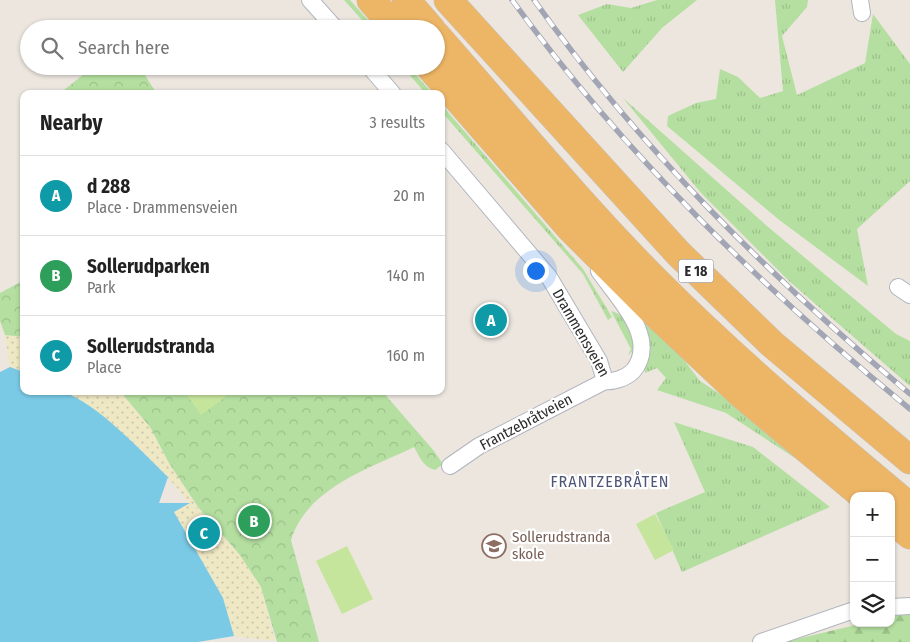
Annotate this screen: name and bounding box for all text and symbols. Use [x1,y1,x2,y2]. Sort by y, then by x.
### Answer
search box [20,20,445,75]
icon: search [38,34,66,62]
text: Search here [78,36,170,59]
text: Nearby [40,110,102,136]
text: 3 results [369,113,425,132]
text: d 288 [87,175,130,198]
text: A [52,186,60,205]
text: 20 m [394,186,425,205]
text: Place · Drammensveien [87,198,238,217]
text: Sollerudparken [87,255,210,278]
your location [523,258,549,284]
road number: E 18 [678,260,714,282]
text: B [52,266,60,285]
text: 140 m [387,266,425,285]
text: Park [87,278,115,297]
street label: Drammensveien [549,286,613,380]
pin: A [475,301,507,339]
text: Sollerudstranda [87,335,215,358]
text: C [52,346,60,365]
text: 160 m [386,346,425,365]
text: Place [87,358,122,377]
street label: Frantzebråtveien [477,390,575,454]
district label: FRANTZEBRÅTEN [551,471,669,491]
map controls [850,492,895,627]
button: + [850,492,895,537]
pin: B [238,502,270,540]
pin: C [188,514,220,552]
place label: Sollerudstranda skole [512,528,610,563]
school or university icon: Sollerudstranda skole [481,533,507,559]
button: − [850,537,895,582]
button: layers [850,582,895,627]

